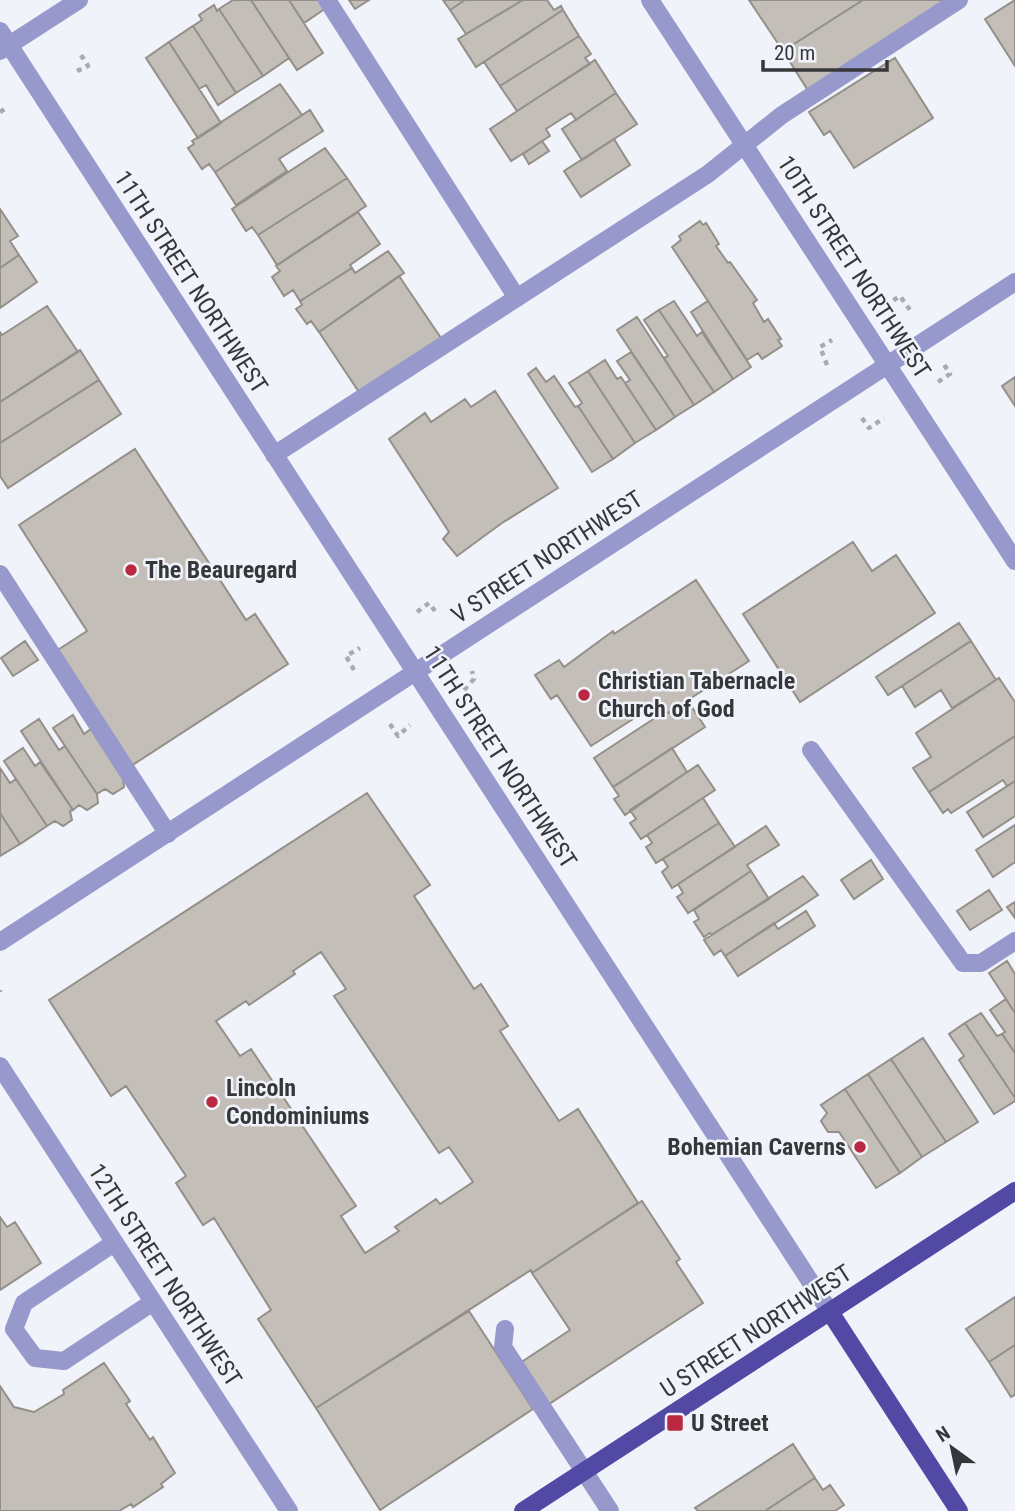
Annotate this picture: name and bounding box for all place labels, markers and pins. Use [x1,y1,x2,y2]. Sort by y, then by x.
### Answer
place label: The Beauregard [145,556,297,584]
marker: The Beauregard [123,562,139,578]
place label: Christian Tabernacle Church of God [598,667,795,723]
marker: Christian Tabernacle Church of God [576,687,592,703]
place label: Lincoln Condominiums [226,1074,370,1130]
marker: Lincoln Condominiums [204,1094,220,1110]
place label: Bohemian Caverns [667,1133,846,1161]
marker: Bohemian Caverns [852,1139,868,1155]
place label: U Street [691,1409,769,1437]
marker: U Street [665,1413,685,1433]

